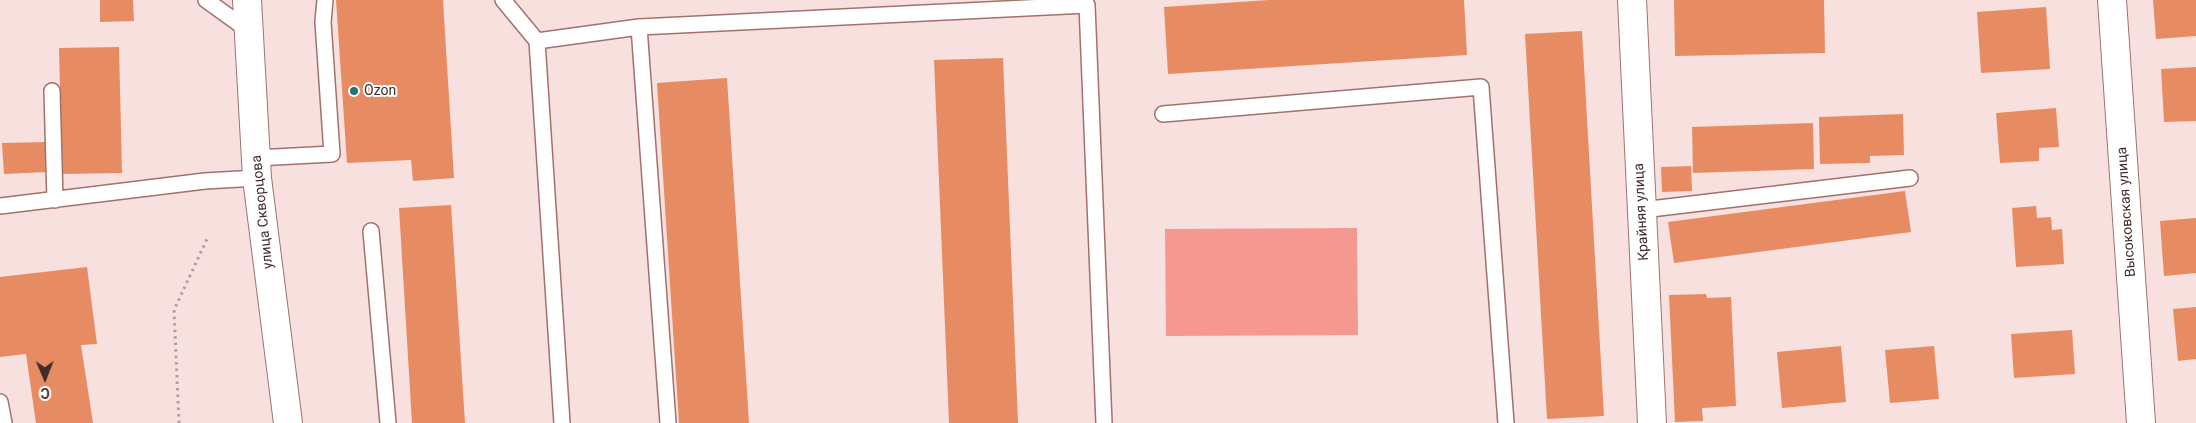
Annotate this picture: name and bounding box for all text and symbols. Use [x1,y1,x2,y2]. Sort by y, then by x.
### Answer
place label: Ozon [364,83,396,99]
marker: Ozon [348,85,360,97]
street label: Высоковская улица [2114,146,2140,278]
street label: улица Скворцова [249,154,277,270]
street label: Крайняя улица [1631,163,1653,261]
north arrow [20,353,70,403]
text: С [41,385,50,401]

